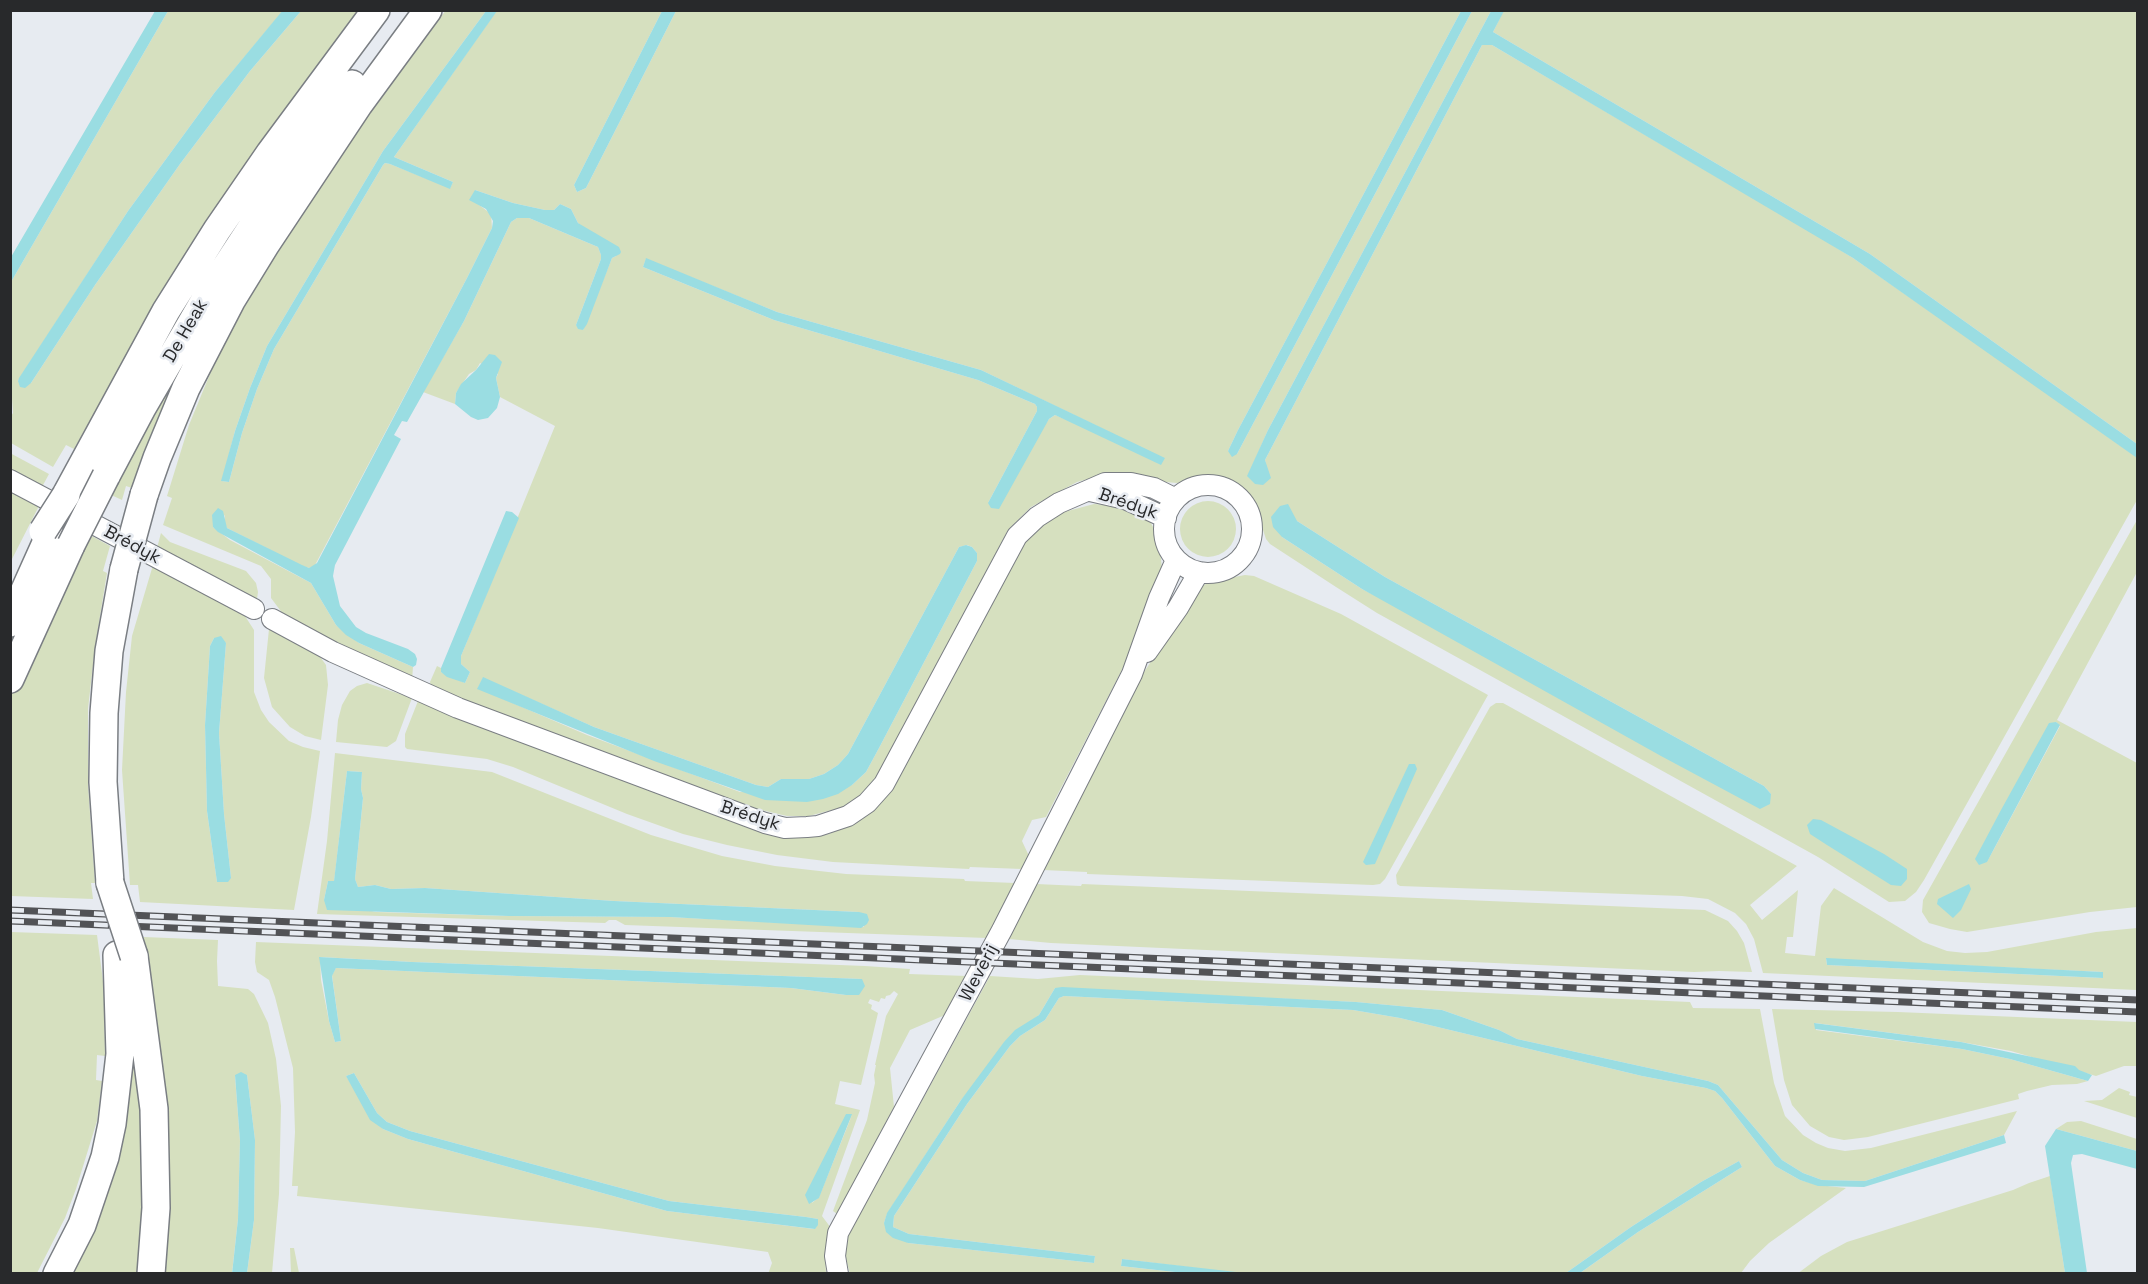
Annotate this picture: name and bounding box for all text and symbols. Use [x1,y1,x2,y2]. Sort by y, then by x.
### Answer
street label: De Heak [159,295,213,367]
street label: Brédyk [1095,484,1161,524]
street label: Brédyk [100,521,164,569]
street label: Brédyk [718,796,782,836]
street label: Weverij [955,941,1003,1005]

